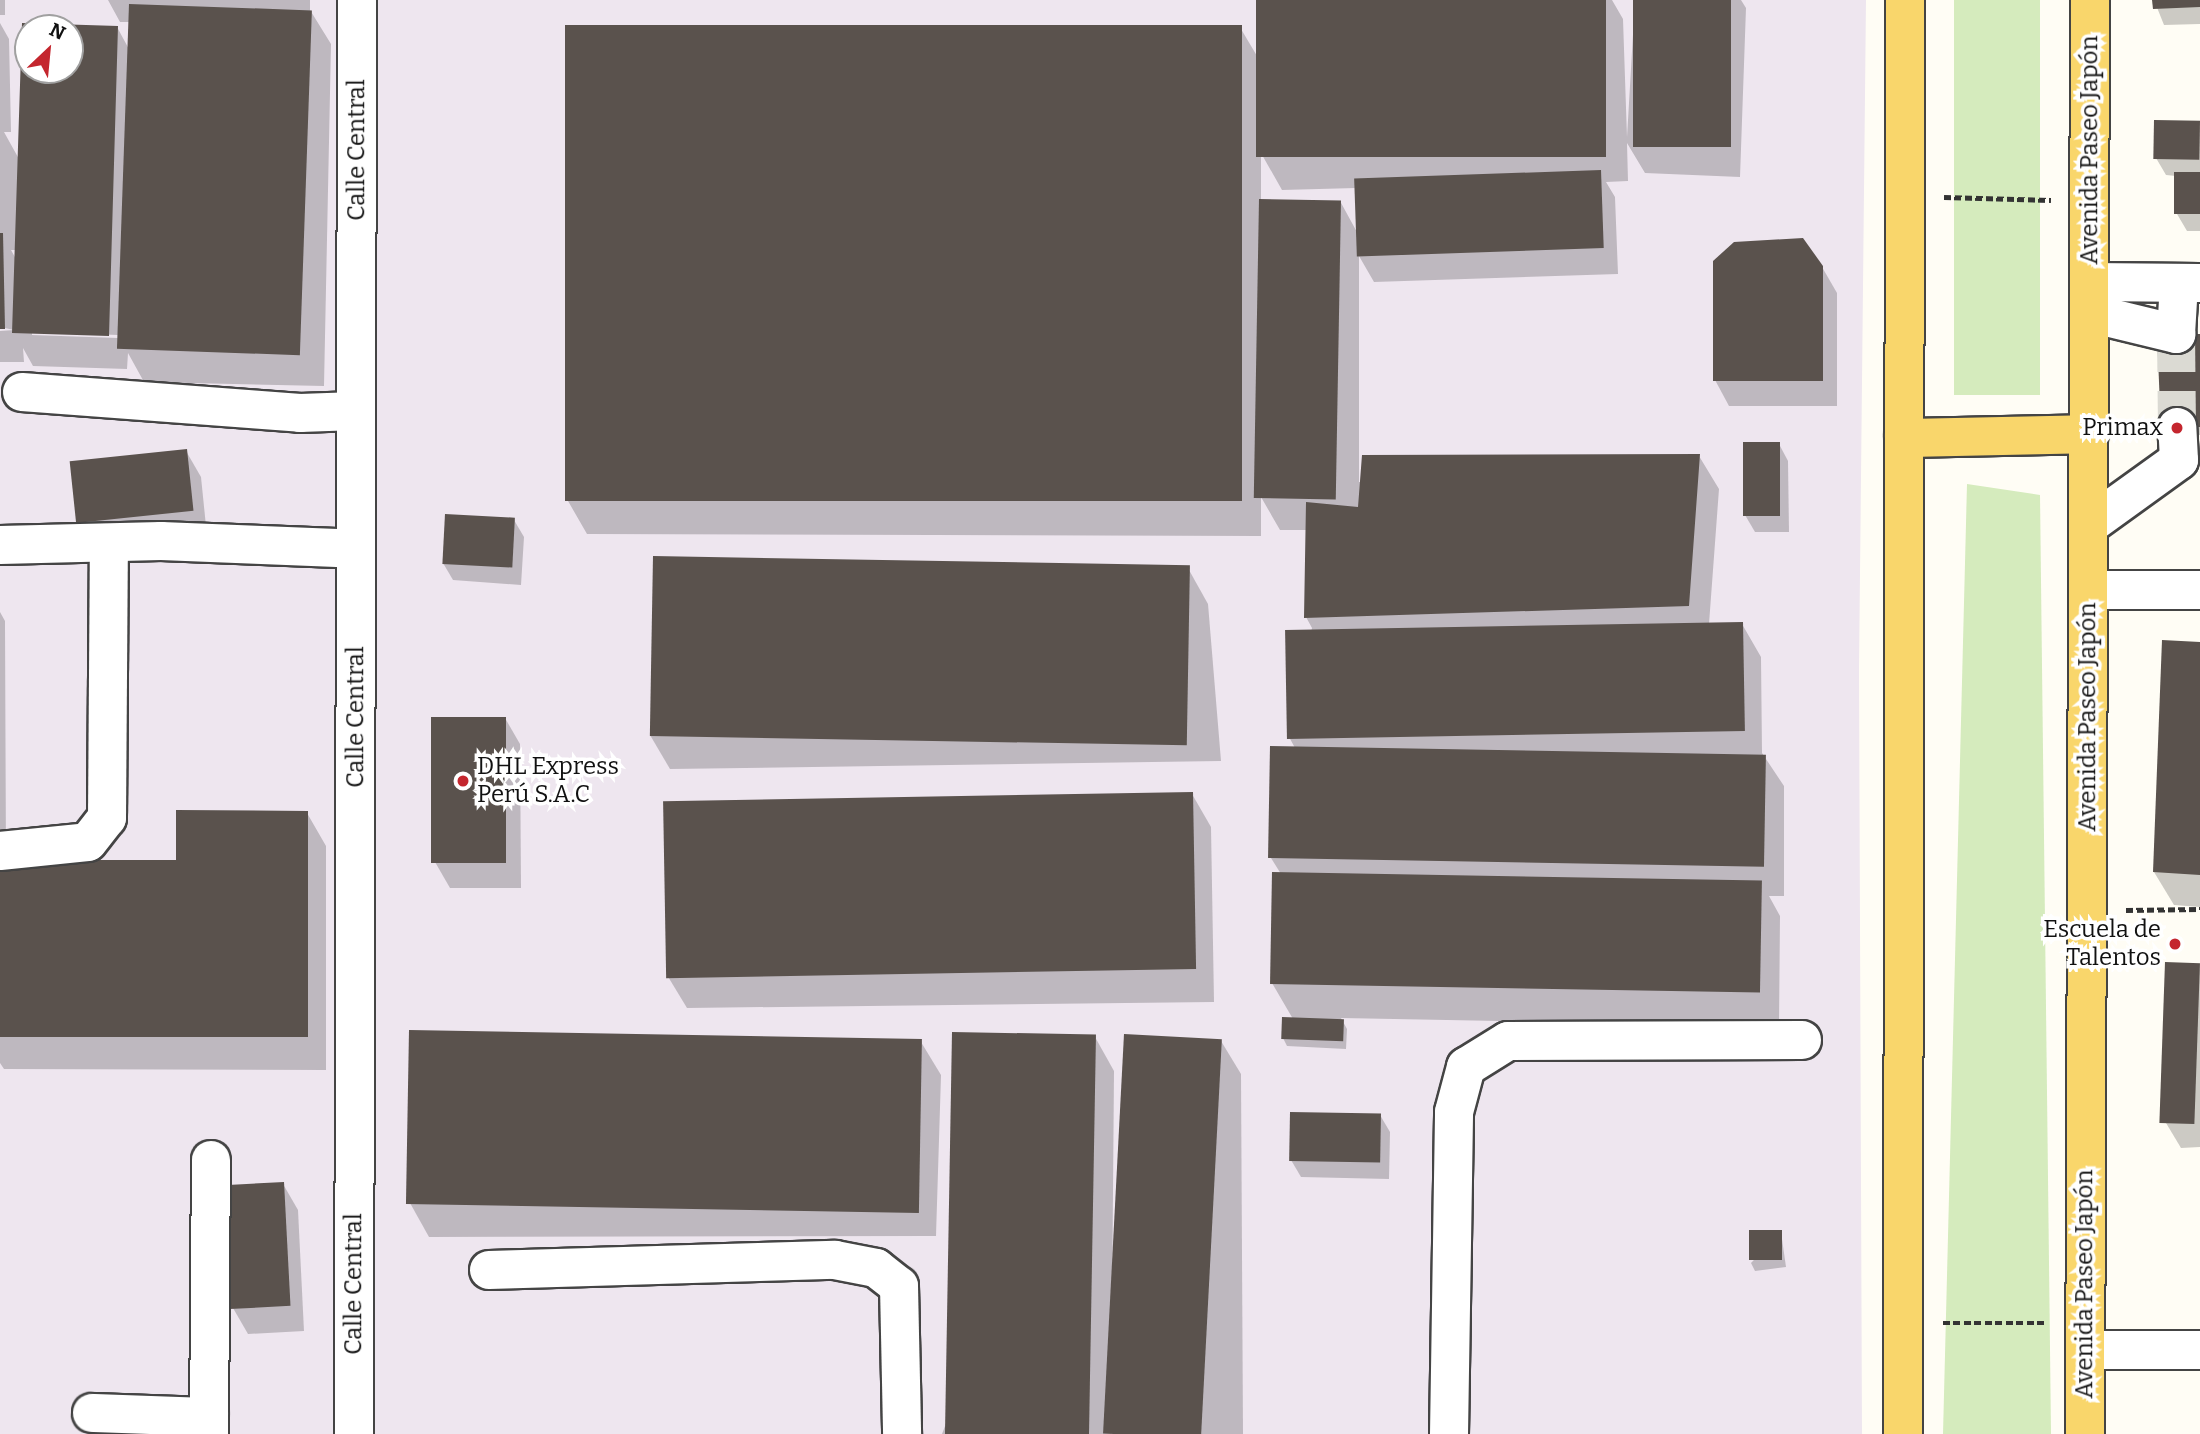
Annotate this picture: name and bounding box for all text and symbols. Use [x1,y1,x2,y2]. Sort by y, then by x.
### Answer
north arrow [14,14,84,84]
text: N [46,18,69,45]
street label: Avenida Paseo Japón [2076,35,2104,265]
street label: Calle Central [343,79,371,221]
place label: Primax [2082,414,2163,442]
marker: Primax [2169,420,2185,436]
street label: Avenida Paseo Japón [2074,602,2102,832]
street label: Calle Central [342,646,370,788]
place label: DHL Express Perú S.A.C [477,753,619,809]
marker: DHL Express Perú S.A.C [455,773,471,789]
place label: Escuela de Talentos [2043,916,2161,972]
marker: Escuela de Talentos [2167,936,2183,952]
street label: Avenida Paseo Japón [2071,1169,2099,1399]
street label: Calle Central [340,1213,368,1355]

